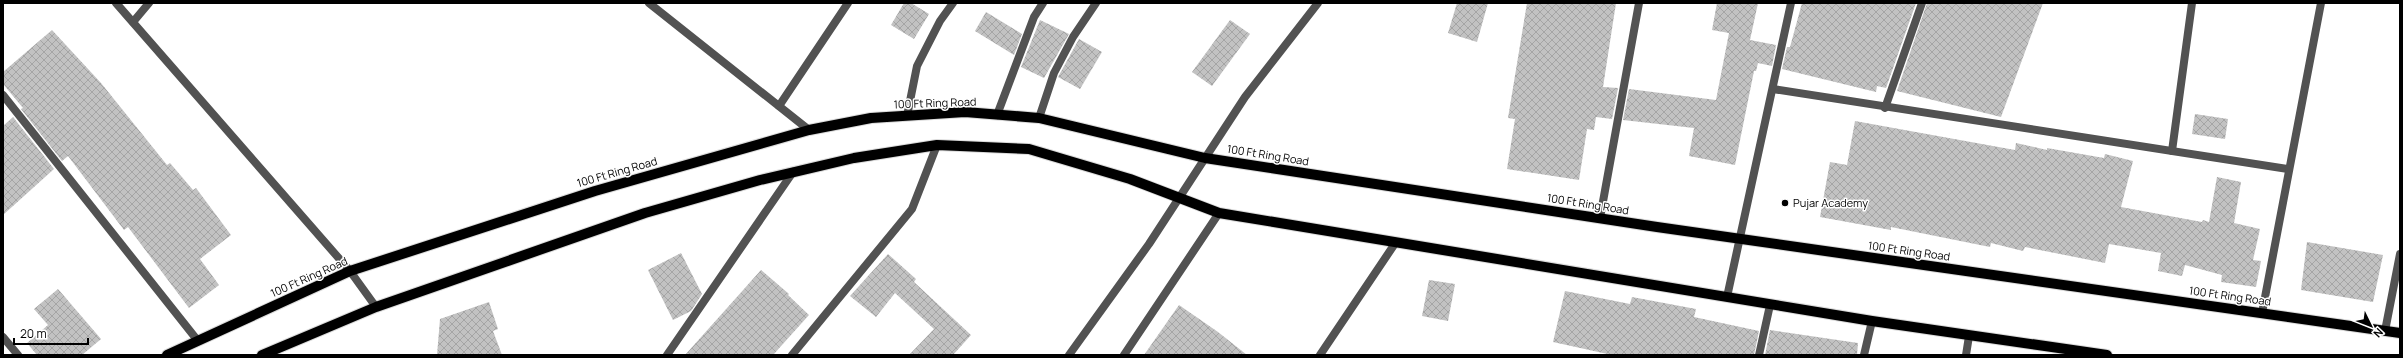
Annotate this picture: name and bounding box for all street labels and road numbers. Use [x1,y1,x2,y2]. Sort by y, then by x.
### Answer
street label: 100 Ft Ring Road [893,94,977,111]
street label: 100 Ft Ring Road [1226,141,1310,168]
street label: 100 Ft Ring Road [575,153,659,190]
street label: 100 Ft Ring Road [1546,190,1630,217]
street label: 100 Ft Ring Road [1867,237,1951,264]
street label: 100 Ft Ring Road [268,253,350,300]
street label: 100 Ft Ring Road [2188,282,2272,309]

